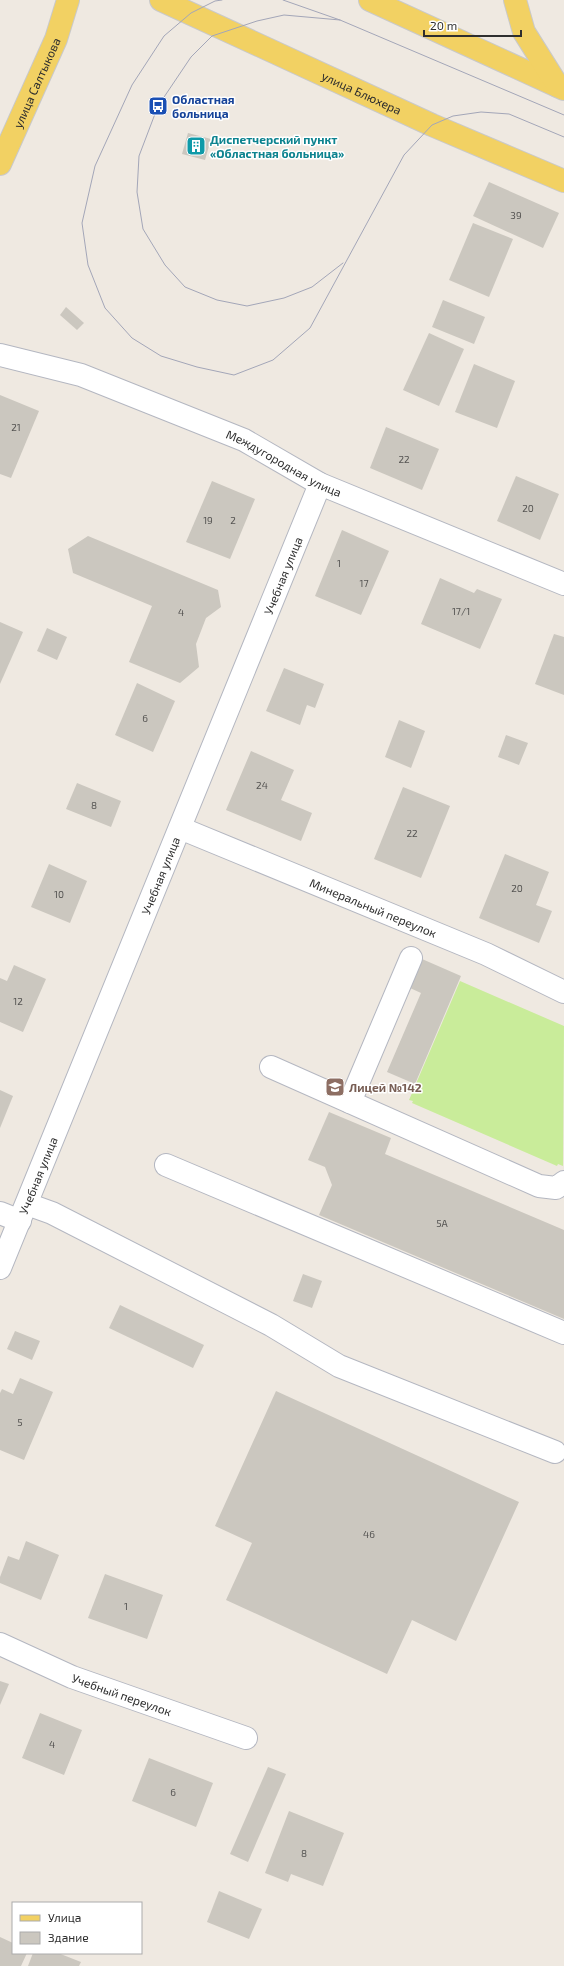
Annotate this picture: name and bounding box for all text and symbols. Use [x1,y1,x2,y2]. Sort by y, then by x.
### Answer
scale bar [424,12,521,38]
text: 20 m [430,18,457,32]
street label: улица Салтыкова [10,35,63,131]
street label: улица Блюхера [319,68,404,117]
place label: Областная больница [172,92,235,120]
bus stop icon: Областная больница [147,95,169,117]
place label: Диспетчерский пункт «Областная больница» [210,132,344,160]
building icon: Диспетчерский пункт «Областная больница» [185,135,207,157]
house number: 39 [510,209,522,221]
house number: 21 [11,421,21,433]
street label: Междугородная улица [224,427,344,499]
house number: 22 [398,453,410,465]
house number: 20 [522,502,534,514]
house number: 19 [203,514,213,526]
house number: 2 [230,514,236,526]
street label: Учебная улица [261,535,305,616]
house number: 1 [337,557,341,569]
house number: 17 [359,577,369,589]
house number: 17/1 [452,605,470,617]
house number: 4 [178,606,184,618]
house number: 6 [142,712,148,724]
house number: 24 [256,779,268,791]
house number: 8 [91,799,97,811]
house number: 22 [406,827,418,839]
street label: Учебная улица [138,834,182,916]
street label: Минеральный переулок [308,875,439,940]
house number: 20 [511,882,523,894]
house number: 10 [54,888,64,900]
house number: 12 [13,995,23,1007]
school or university icon: Лицей №142 [324,1076,346,1098]
place label: Лицей №142 [349,1080,422,1094]
street label: Учебная улица [16,1134,60,1216]
house number: 5А [436,1217,449,1229]
house number: 5 [17,1416,23,1428]
house number: 46 [363,1528,375,1540]
house number: 1 [124,1600,128,1612]
street label: Учебный переулок [70,1671,174,1719]
house number: 4 [49,1738,55,1750]
house number: 6 [170,1786,176,1798]
house number: 8 [301,1847,307,1859]
legend [12,1902,142,1954]
text: Улица [48,1910,81,1924]
text: Здание [48,1930,89,1944]

